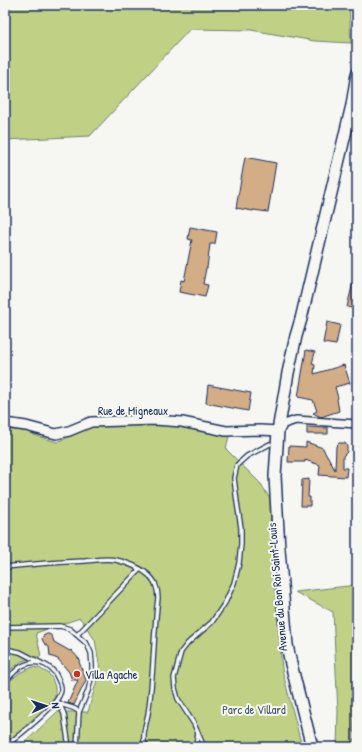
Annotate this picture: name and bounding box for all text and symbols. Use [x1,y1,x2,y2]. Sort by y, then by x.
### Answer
street label: Rue de Migneaux [98,402,168,419]
street label: Avenue du Bon Roi Saint-Louis [263,522,291,652]
place label: Villa Agache [85,666,138,683]
marker: Villa Agache [72,669,82,679]
north arrow [26,686,66,726]
park label: Parc de Villard [222,701,286,718]
text: N [49,702,63,709]

